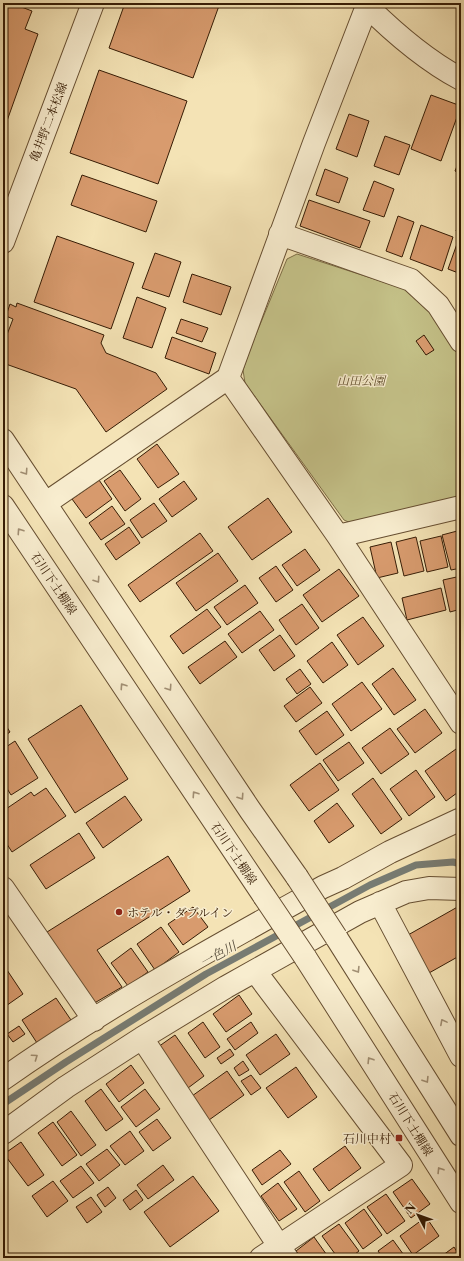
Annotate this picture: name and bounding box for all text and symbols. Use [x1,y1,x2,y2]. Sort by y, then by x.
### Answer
street label: 亀井野二本松線 [26,80,70,164]
park label: 山田公園 [337,373,387,388]
one-way arrow [20,468,28,475]
one-way arrow [17,528,25,535]
street label: 石川下土棚線 [28,549,80,617]
one-way arrow [92,576,100,583]
one-way arrow [120,683,128,690]
one-way arrow [164,684,171,691]
one-way arrow [192,791,199,798]
one-way arrow [236,793,244,800]
street label: 石川下土棚線 [208,819,260,887]
place label: ホテル・ダブルイン [127,905,233,920]
marker: ホテル・ダブルイン [114,907,124,917]
water label: 一色川 [197,937,241,970]
one-way arrow [352,966,359,973]
one-way arrow [440,1018,447,1026]
one-way arrow [31,1054,38,1062]
one-way arrow [367,1057,375,1064]
one-way arrow [422,1076,429,1083]
street label: 石川下土棚線 [386,1089,436,1159]
place label: 石川中村 [343,1131,391,1146]
marker: 石川中村 [394,1133,404,1143]
one-way arrow [438,1167,445,1174]
north arrow [398,1195,438,1235]
text: N [402,1200,419,1217]

